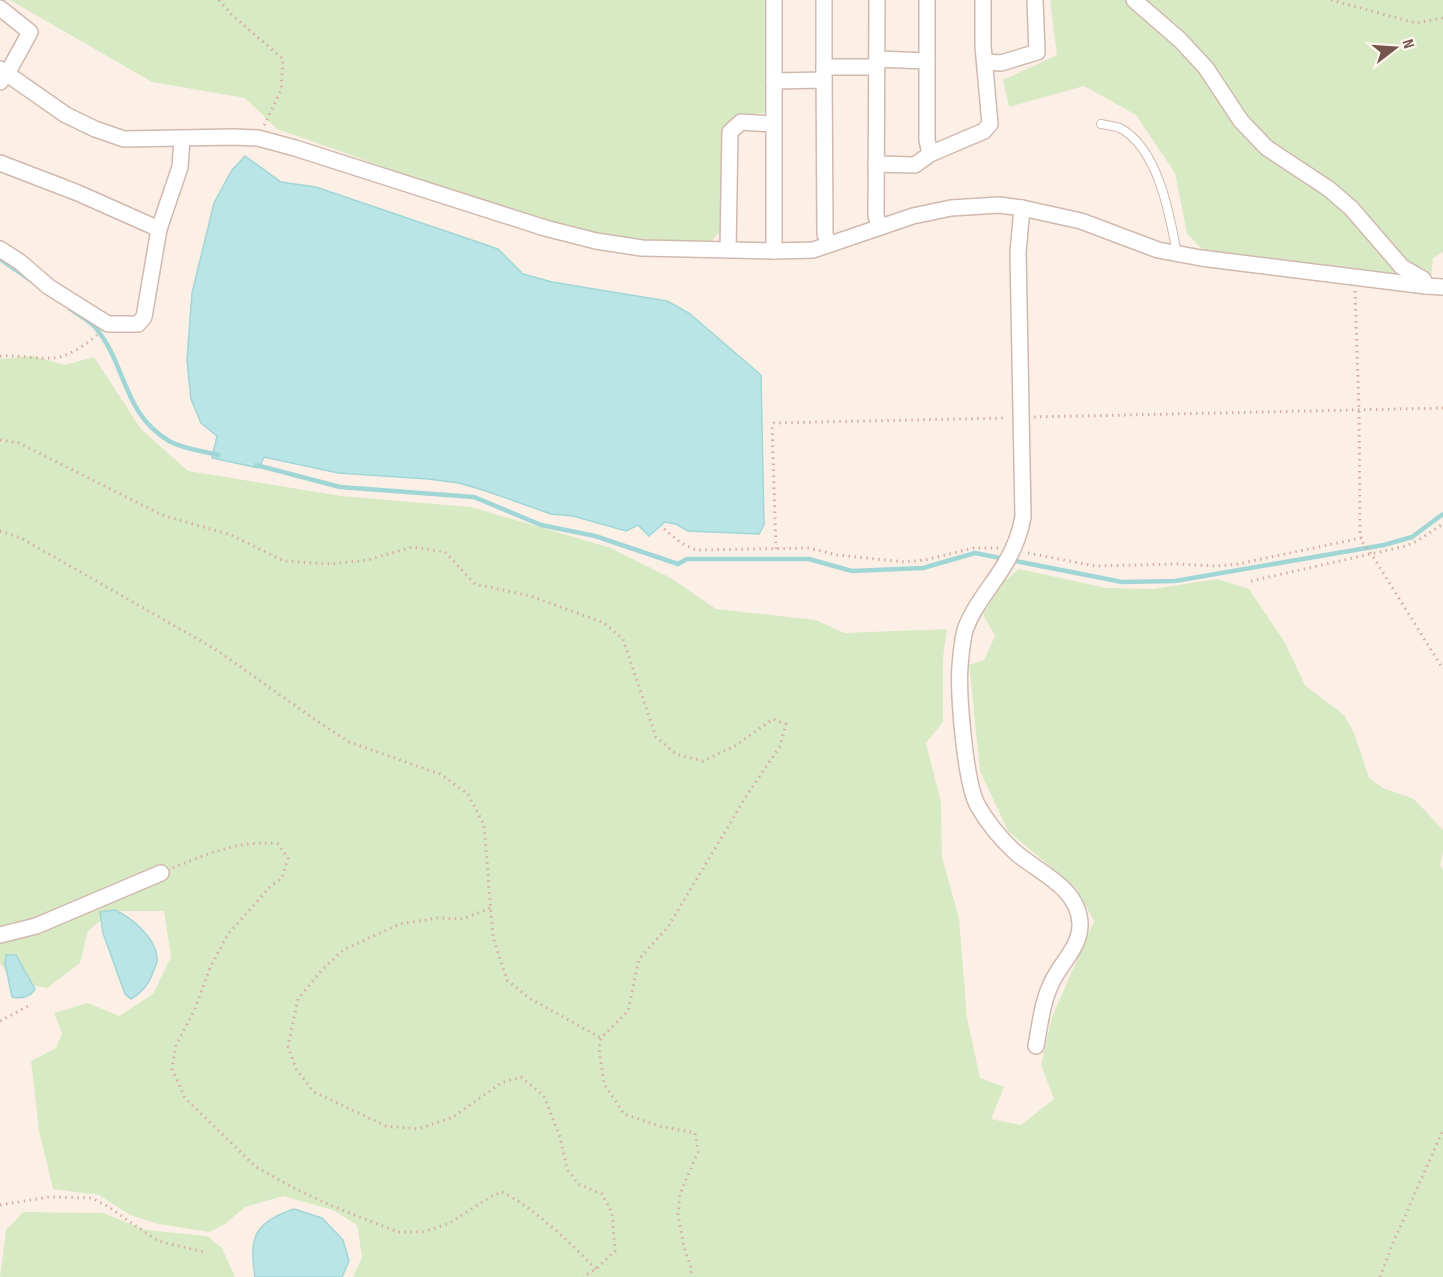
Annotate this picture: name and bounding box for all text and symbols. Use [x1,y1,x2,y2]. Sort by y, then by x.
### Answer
north arrow [1365,18,1425,78]
text: N [1398,37,1418,51]

